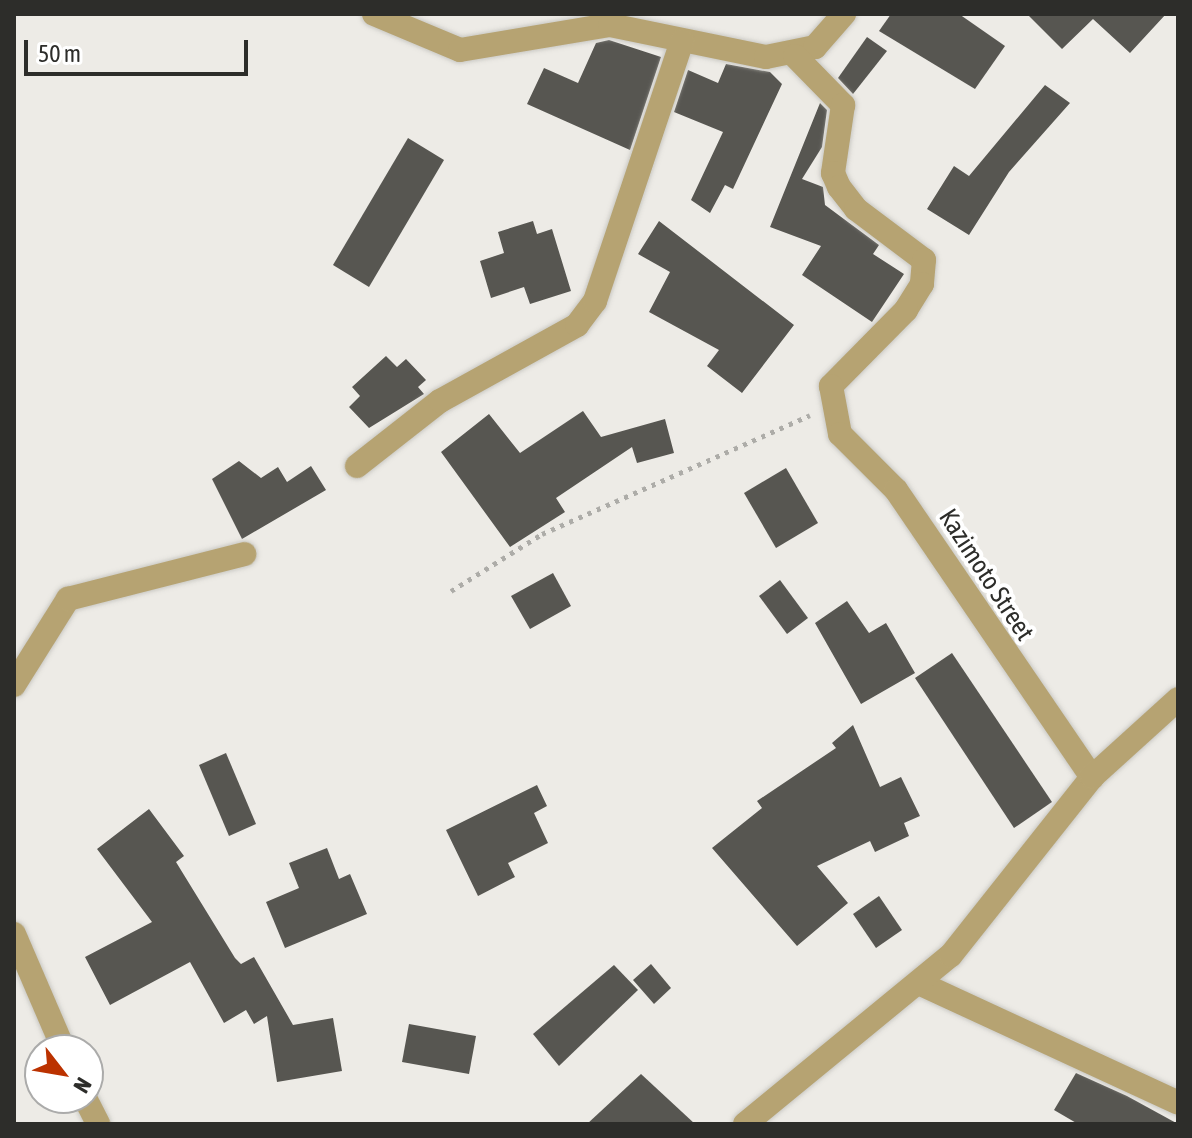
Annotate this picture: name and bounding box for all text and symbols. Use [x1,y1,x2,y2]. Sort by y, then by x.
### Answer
scale bar [28,24,252,74]
text: 50 m [38,40,81,67]
street label: Kazimoto Street [932,503,1040,647]
north arrow [24,1034,104,1114]
text: N [68,1073,97,1098]

